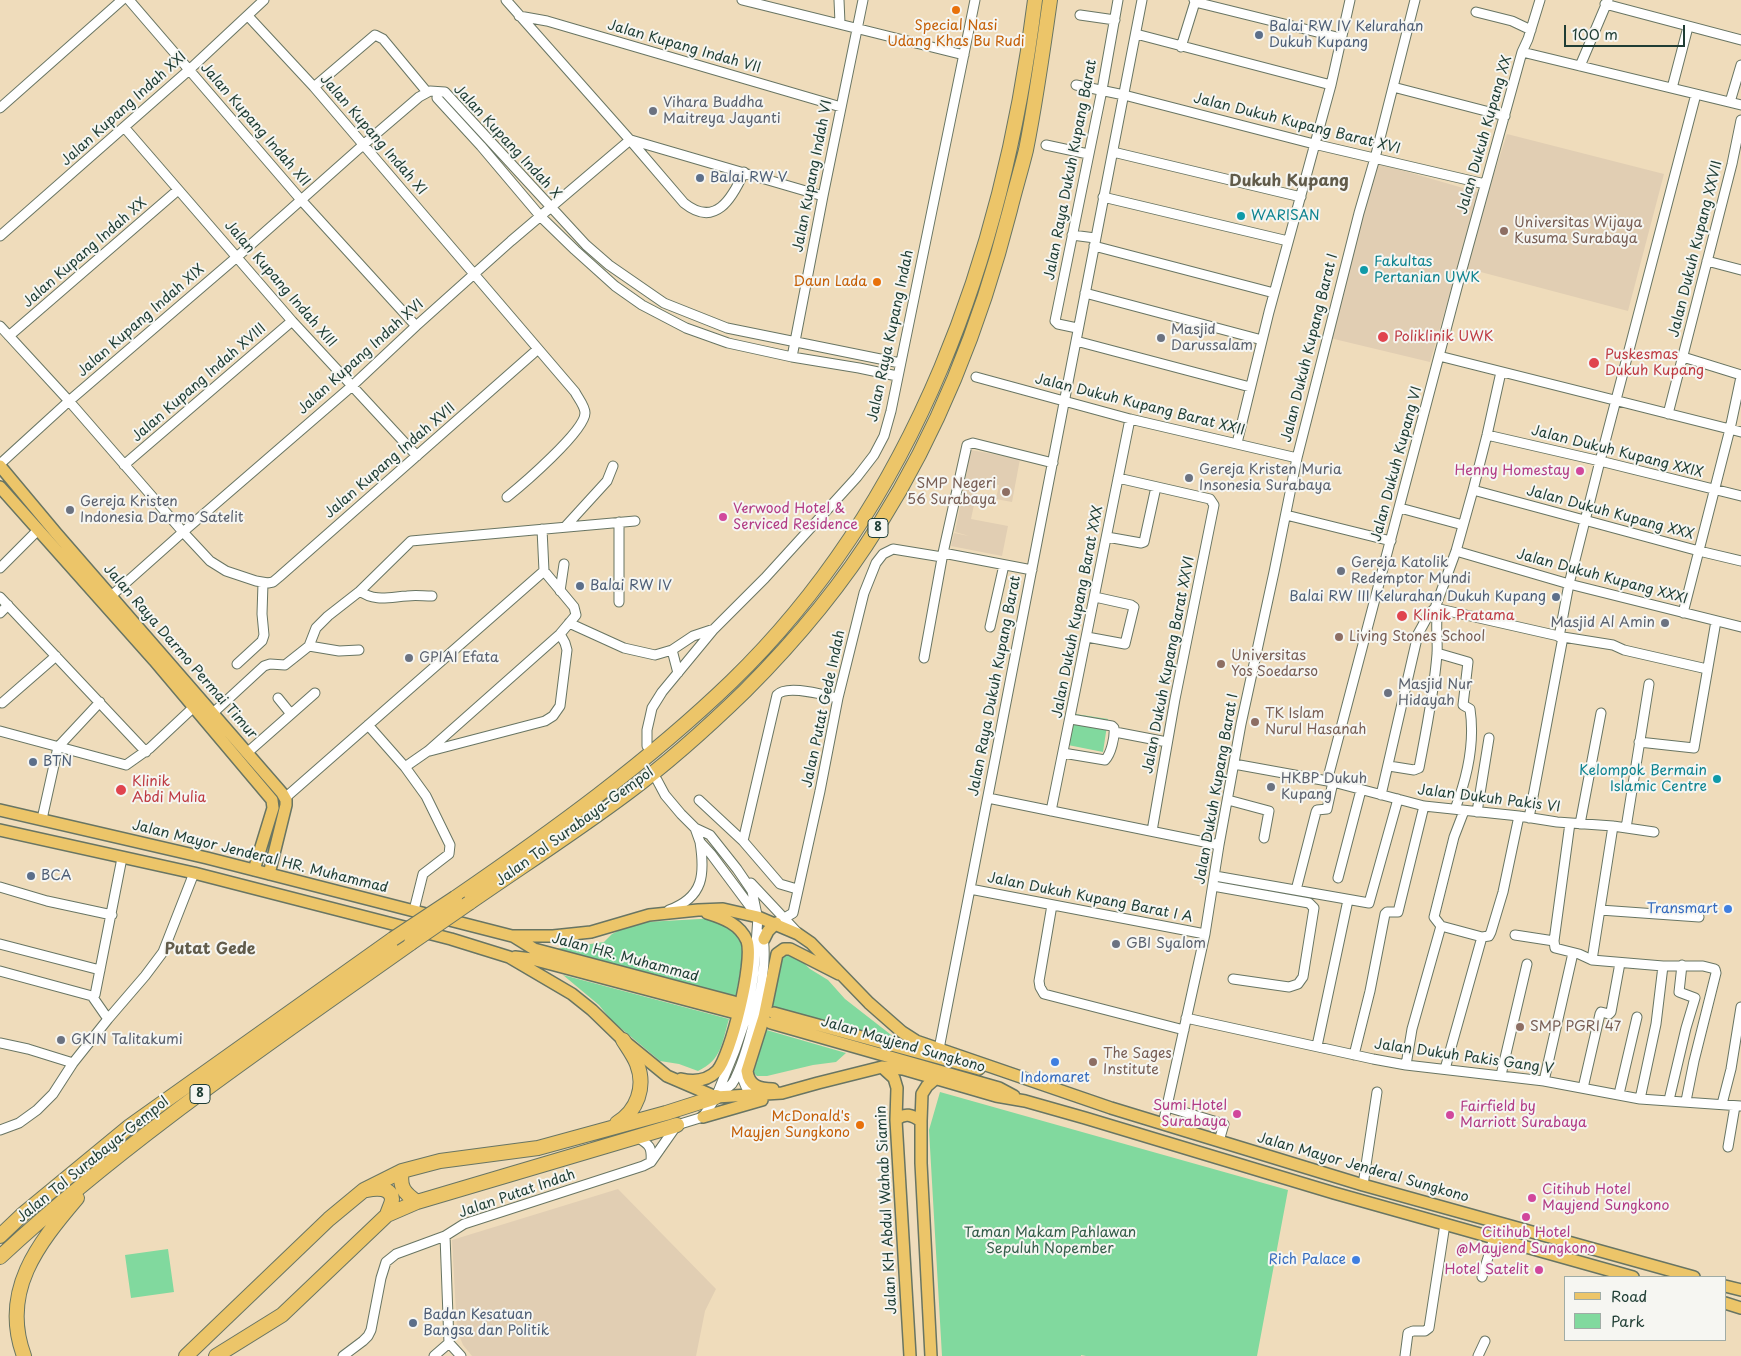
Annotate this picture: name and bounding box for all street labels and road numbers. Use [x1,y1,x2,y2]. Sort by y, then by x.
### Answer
street label: Jalan Kupang Indah VII [605,17,763,77]
street label: Jalan Kupang Indah XXI [58,48,190,170]
street label: Jalan Dukuh Kupang XX [1454,54,1516,216]
street label: Jalan Raya Dukuh Kupang Barat [1041,58,1101,282]
street label: Jalan Kupang Indah XII [197,60,313,190]
street label: Jalan Kupang Indah XI [316,71,430,199]
street label: Jalan Kupang Indah X [450,81,564,203]
street label: Jalan Dukuh Kupang Barat XVI [1192,90,1402,158]
street label: Jalan Kupang Indah VI [790,99,836,253]
street label: Jalan Dukuh Kupang XXVII [1666,159,1726,339]
street label: Jalan Kupang Indah XX [20,195,150,311]
street label: Jalan Kupang Indah XIII [221,217,339,351]
street label: Jalan Raya Kupang Indah [865,248,917,424]
street label: Jalan Dukuh Kupang Barat I [1278,252,1342,444]
street label: Jalan Kupang Indah XIX [74,261,208,381]
street label: Jalan Kupang Indah XVI [294,296,428,418]
street label: Jalan Kupang Indah XVIII [129,320,269,446]
street label: Jalan Dukuh Kupang Barat XXII [1033,371,1247,439]
street label: Jalan Dukuh Kupang VI [1368,385,1426,543]
street label: Jalan Kupang Indah XVII [321,400,459,522]
street label: Jalan Dukuh Kupang XXIX [1529,422,1705,482]
street label: Jalan Dukuh Kupang XXX [1524,483,1696,543]
street label: Jalan Dukuh Kupang Barat XXX [1049,504,1107,720]
road number: 8 [868,518,888,538]
street label: Jalan Dukuh Kupang XXXI [1514,546,1690,608]
street label: Jalan Dukuh Kupang Barat XXVI [1140,555,1198,775]
street label: Jalan Raya Darmo Permai Timur [100,561,260,743]
street label: Jalan Raya Dukuh Kupang Barat [965,574,1025,798]
street label: Jalan Putat Gede Indah [799,629,849,789]
street label: Jalan Dukuh Kupang Barat I [1192,692,1242,886]
street label: Jalan Tol Surabaya–Gempol [493,764,657,890]
street label: Jalan Dukuh Pakis VI [1416,782,1562,816]
street label: Jalan Mayor Jenderal HR. Muhammad [130,817,390,897]
street label: Jalan Dukuh Kupang Barat I A [986,870,1194,926]
street label: Jalan HR. Muhammad [550,930,700,986]
street label: Jalan Mayjend Sungkono [819,1014,987,1076]
street label: Jalan Dukuh Pakis Gang V [1373,1036,1555,1078]
road number: 8 [190,1084,210,1104]
street label: Jalan Tol Surabaya–Gempol [14,1093,172,1227]
street label: Jalan KH Abdul Wahab Siamin [873,1105,901,1315]
street label: Jalan Mayor Jenderal Sungkono [1255,1130,1471,1206]
street label: Jalan Putat Indah [457,1166,577,1222]

